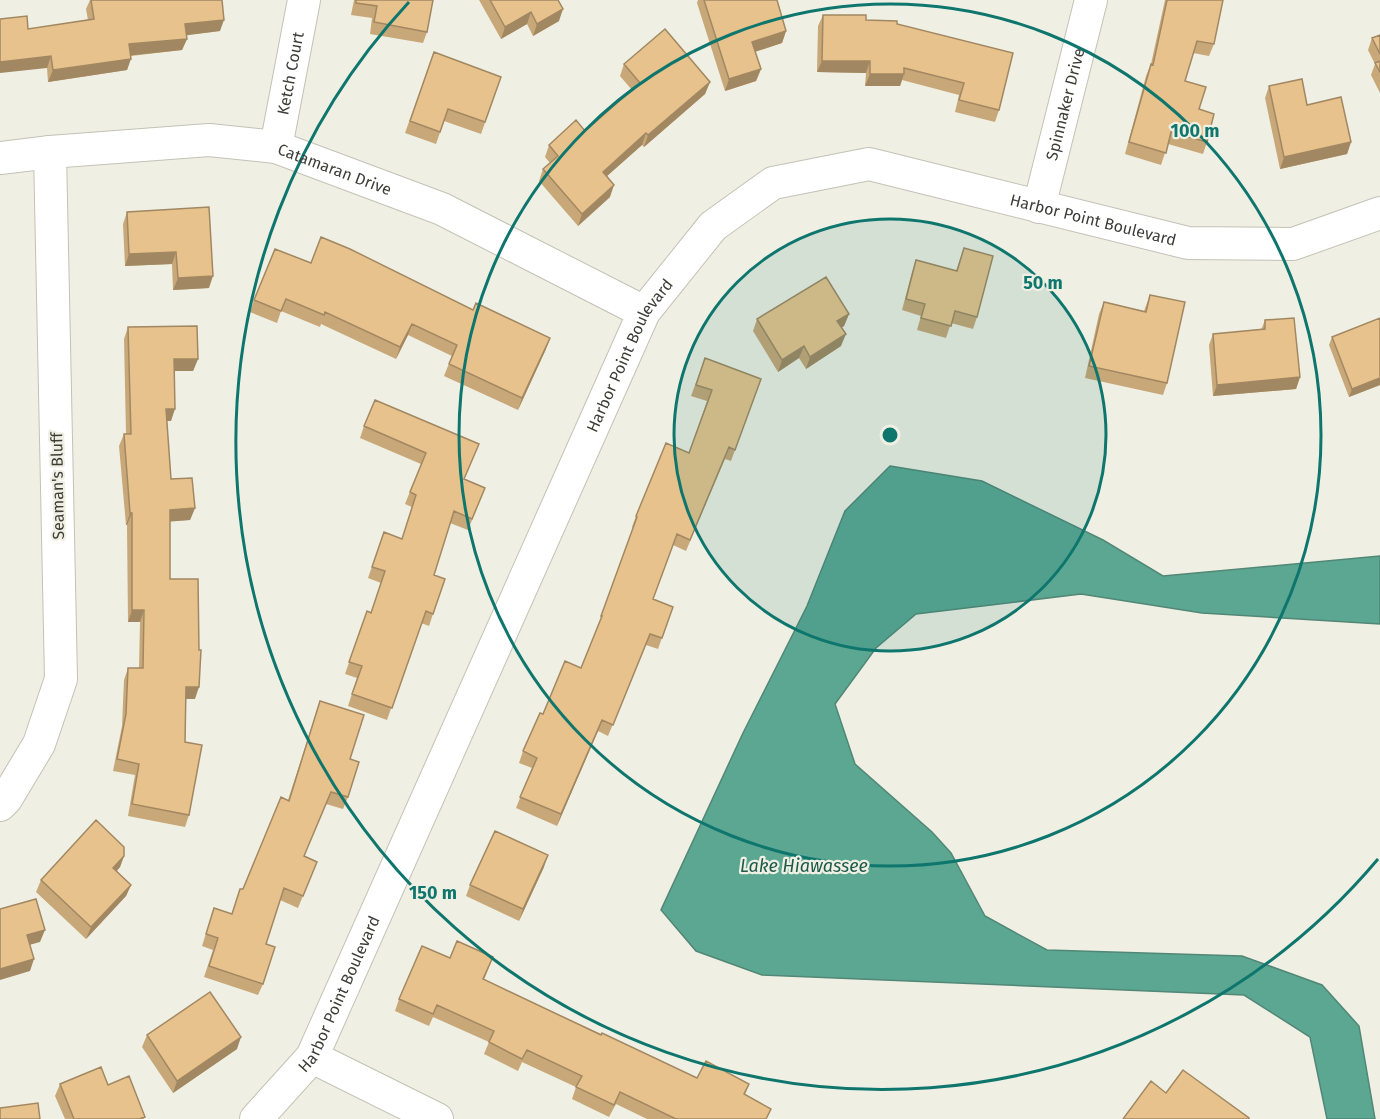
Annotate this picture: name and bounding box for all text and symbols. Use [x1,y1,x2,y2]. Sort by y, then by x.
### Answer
street label: Ketch Court [273,30,308,116]
street label: Spinnaker Drive [1042,46,1089,162]
text: 100 m [1171,120,1219,142]
street label: Catamaran Drive [275,140,394,199]
street label: Harbor Point Boulevard [1008,190,1178,250]
text: 50 m [1023,272,1063,294]
street label: Harbor Point Boulevard [583,275,677,435]
centre of rings [880,425,900,445]
street label: Seaman's Bluff [47,431,68,540]
water label: Lake Hiawassee [740,855,868,877]
text: 150 m [409,882,457,904]
street label: Harbor Point Boulevard [294,913,384,1076]

